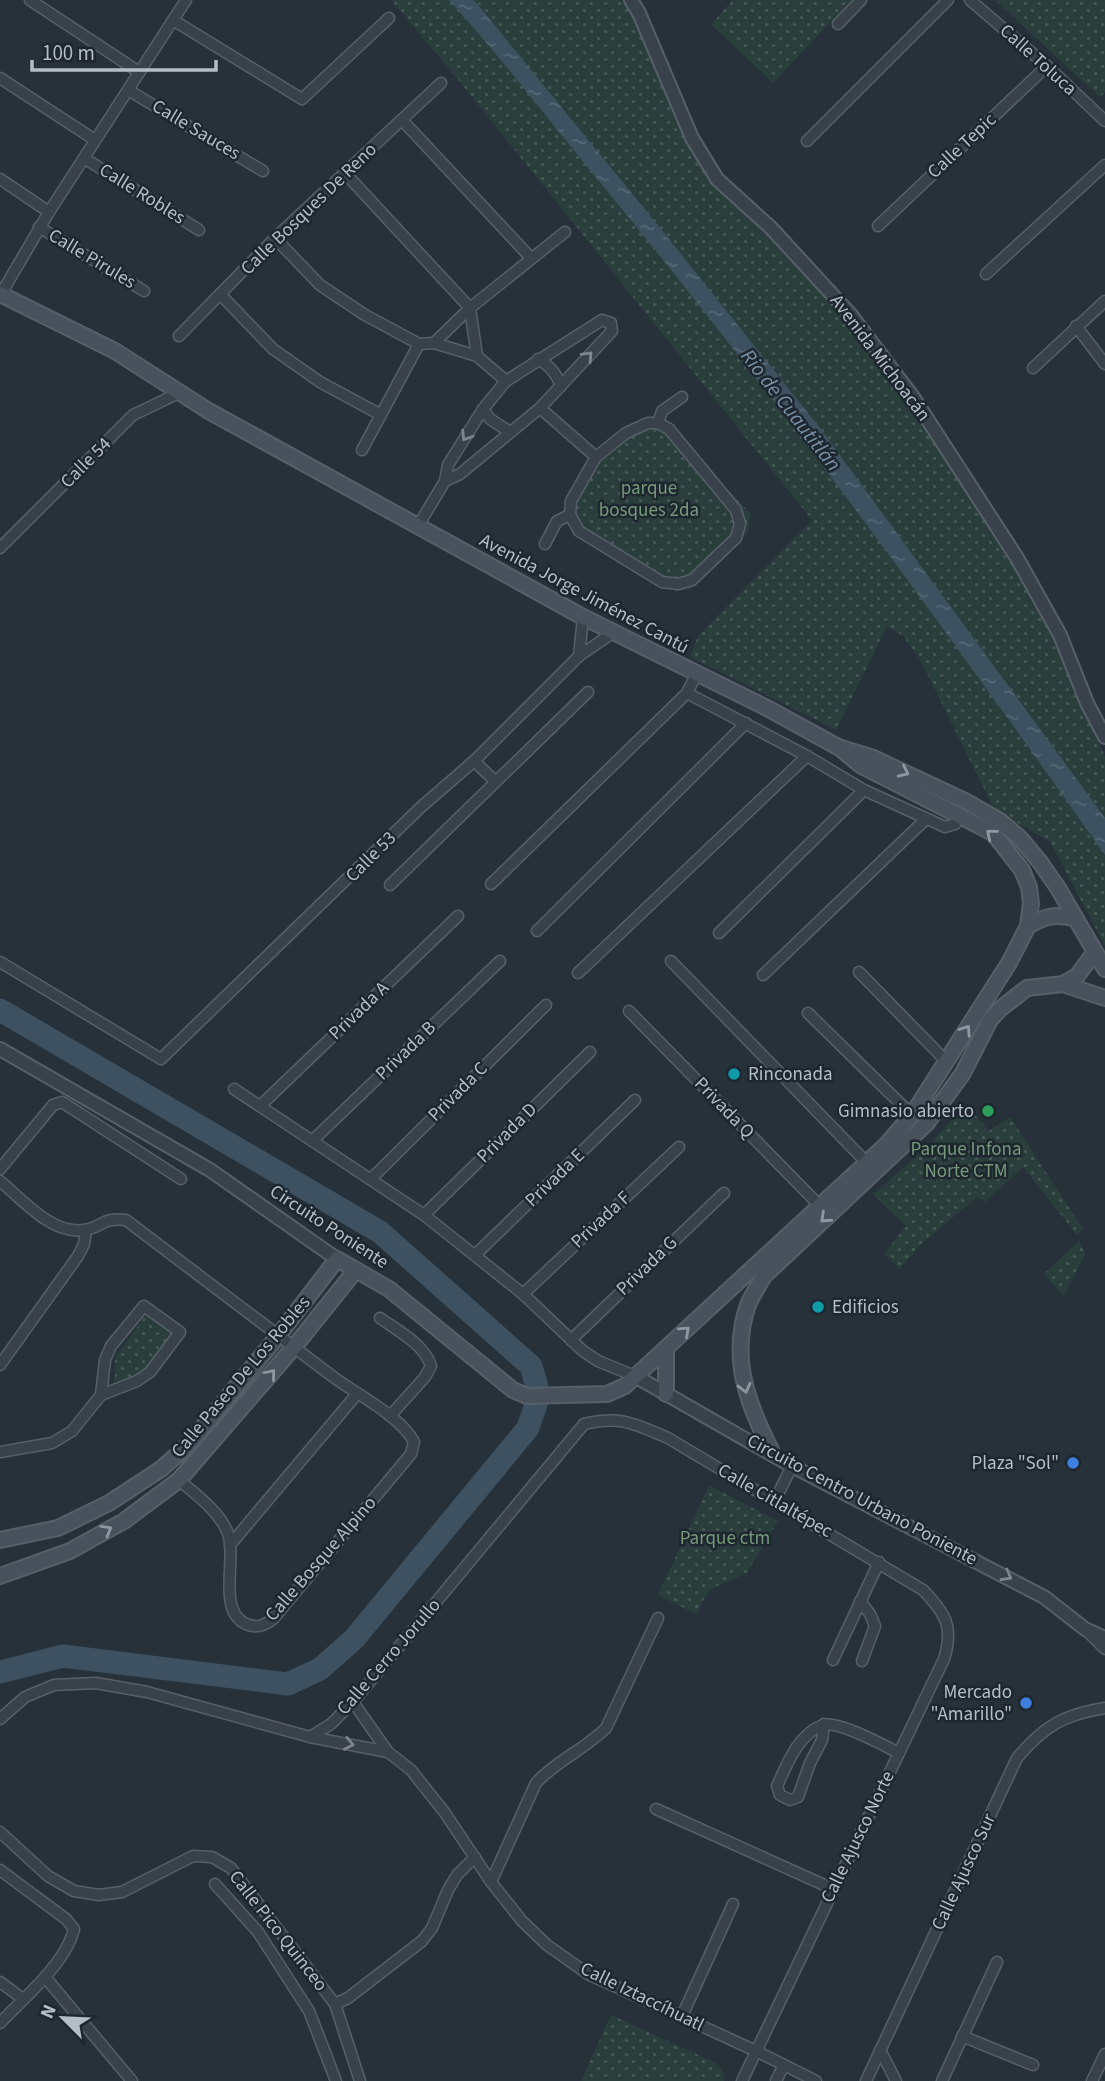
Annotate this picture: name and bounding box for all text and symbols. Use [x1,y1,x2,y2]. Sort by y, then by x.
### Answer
street label: Calle Toluca [993,18,1083,102]
scale bar [32,28,215,72]
text: 100 m [42,38,95,68]
street label: Calle Sauces [147,93,245,167]
street label: Calle Tepic [921,107,1003,185]
street label: Calle Bosques De Reno [235,137,383,281]
street label: Calle Robles [94,157,190,231]
street label: Calle Pirules [43,222,141,296]
street label: Avenida Michoacán [823,289,937,427]
water label: Rio de Cuautitlán [734,343,848,477]
one-way arrow [580,351,593,364]
one-way arrow [462,428,475,441]
street label: Calle 54 [54,431,118,495]
park label: parque bosques 2da [599,475,699,524]
street label: Avenida Jorge Jiménez Cantú [474,527,694,661]
one-way arrow [897,764,909,778]
street label: Calle 53 [339,825,403,889]
one-way arrow [986,830,999,842]
street label: Privada A [323,975,396,1047]
street label: Privada B [370,1015,442,1087]
one-way arrow [957,1025,970,1038]
street label: Privada C [422,1056,494,1128]
place label: Rinconada [748,1061,833,1088]
marker: Rinconada [726,1066,742,1082]
street label: Privada Q [688,1071,760,1145]
street label: Privada D [471,1097,543,1169]
place label: Gimnasio abierto [838,1098,974,1125]
marker: Gimnasio abierto [980,1103,996,1119]
park label: Parque Infona Norte CTM [910,1136,1022,1185]
street label: Privada E [519,1143,591,1213]
street label: Circuito Poniente [264,1178,394,1276]
street label: Privada F [565,1185,637,1255]
one-way arrow [820,1210,833,1223]
street label: Privada G [610,1230,684,1302]
street label: Calle Paseo De Los Robles [165,1290,317,1464]
place label: Edificios [832,1294,899,1321]
marker: Edificios [810,1299,826,1315]
one-way arrow [677,1327,690,1339]
one-way arrow [263,1370,275,1383]
one-way arrow [737,1382,752,1394]
street label: Circuito Centro Urbano Poniente [742,1428,982,1572]
place label: Plaza "Sol" [972,1450,1059,1477]
marker: Plaza "Sol" [1065,1455,1081,1471]
street label: Calle Citlaltépec [712,1457,838,1545]
street label: Calle Bosque Alpino [259,1491,383,1627]
one-way arrow [100,1525,113,1538]
park label: Parque ctm [680,1525,770,1552]
one-way arrow [1000,1568,1012,1582]
street label: Calle Cerro Jorullo [331,1593,447,1721]
place label: Mercado "Amarillo" [931,1679,1012,1728]
marker: Mercado "Amarillo" [1018,1695,1034,1711]
one-way arrow [343,1736,355,1751]
street label: Calle Ajusco Norte [814,1766,902,1908]
street label: Calle Ajusco Sur [925,1809,1003,1935]
street label: Calle Pico Quinceo [222,1865,334,1997]
street label: Calle Iztaccíhuatl [575,1955,709,2039]
north arrow [28,1983,98,2053]
text: N [34,2000,64,2023]

